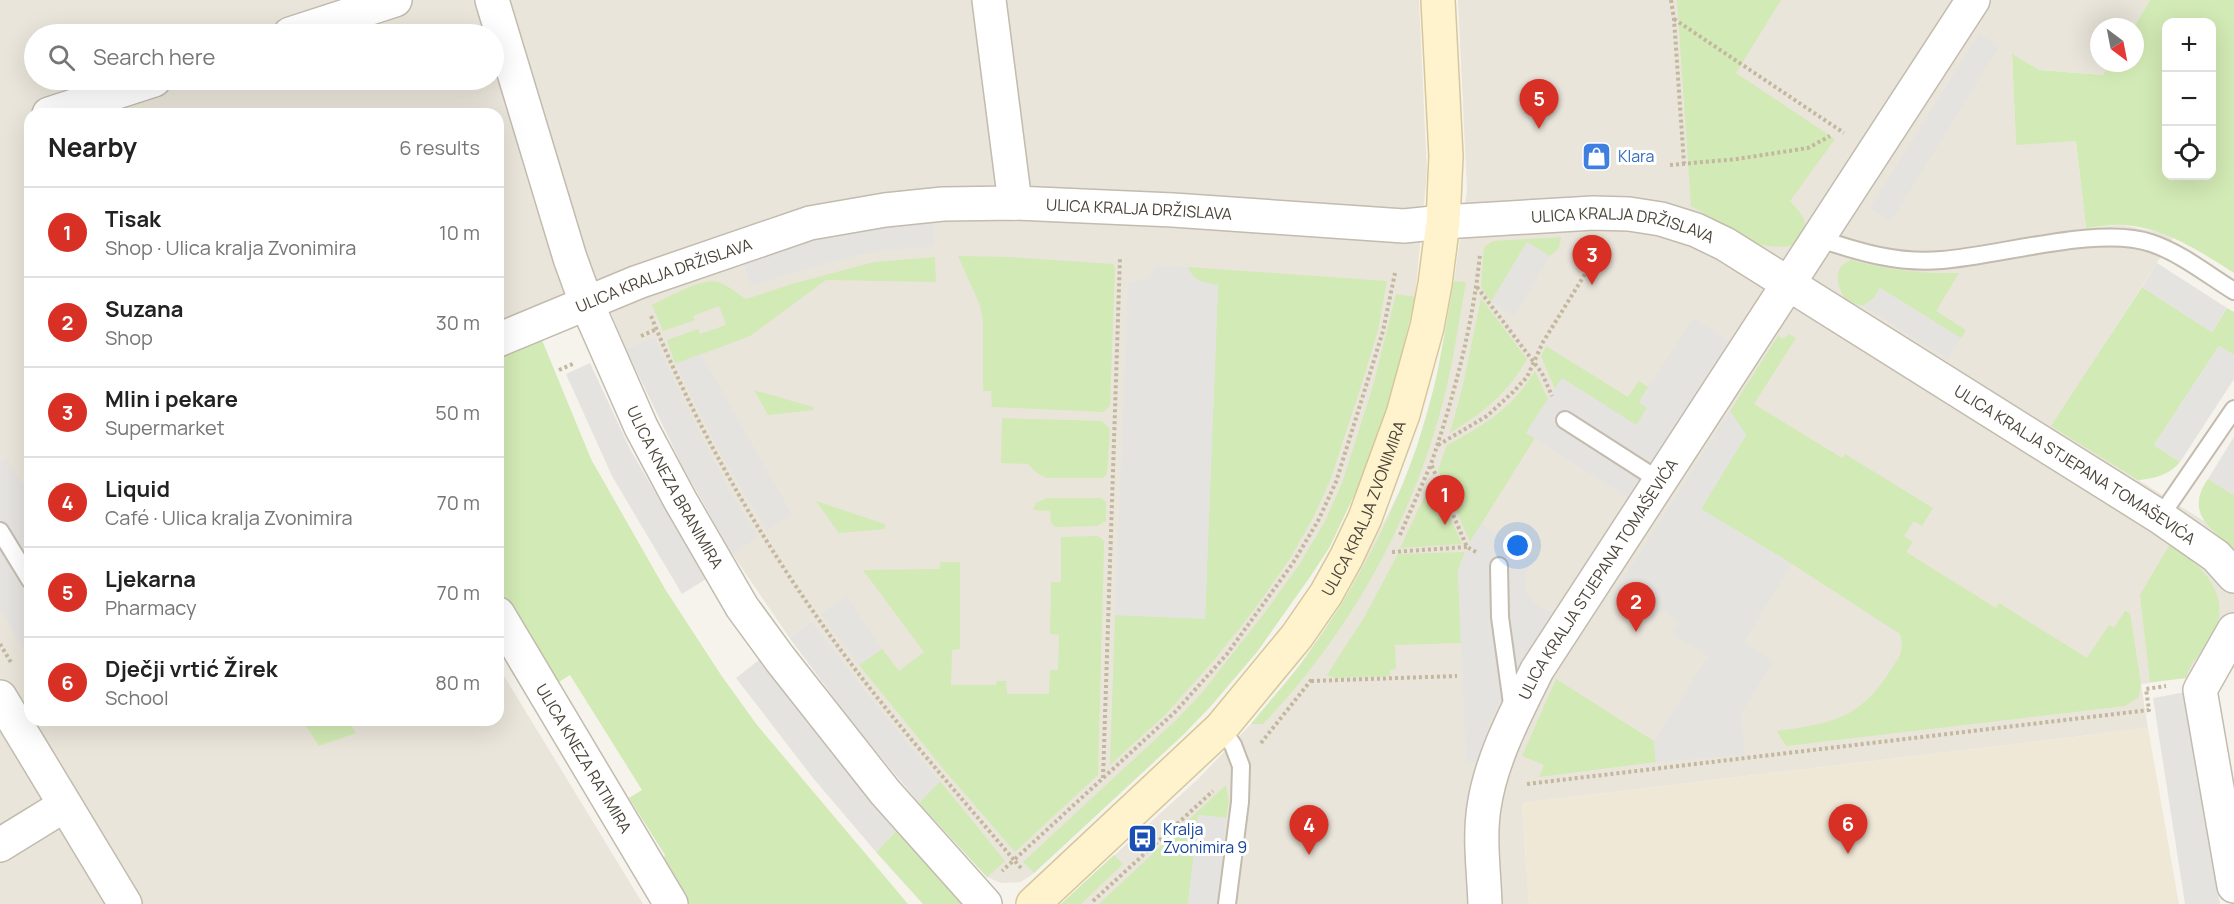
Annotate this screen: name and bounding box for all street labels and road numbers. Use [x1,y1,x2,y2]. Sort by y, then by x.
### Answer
street label: ULICA KRALJA DRŽISLAVA [1046,193,1233,225]
street label: ULICA KRALJA DRŽISLAVA [1530,202,1718,248]
street label: ULICA KRALJA DRŽISLAVA [572,233,755,318]
street label: ULICA KRALJA STJEPANA TOMAŠEVIĆA [1950,380,2200,550]
street label: ULICA KNEZA BRANIMIRA [622,402,728,573]
street label: ULICA KRALJA ZVONIMIRA [1316,417,1411,600]
street label: ULICA KRALJA STJEPANA TOMAŠEVIĆA [1513,454,1683,703]
street label: ULICA KNEZA RATIMIRA [531,679,637,837]

